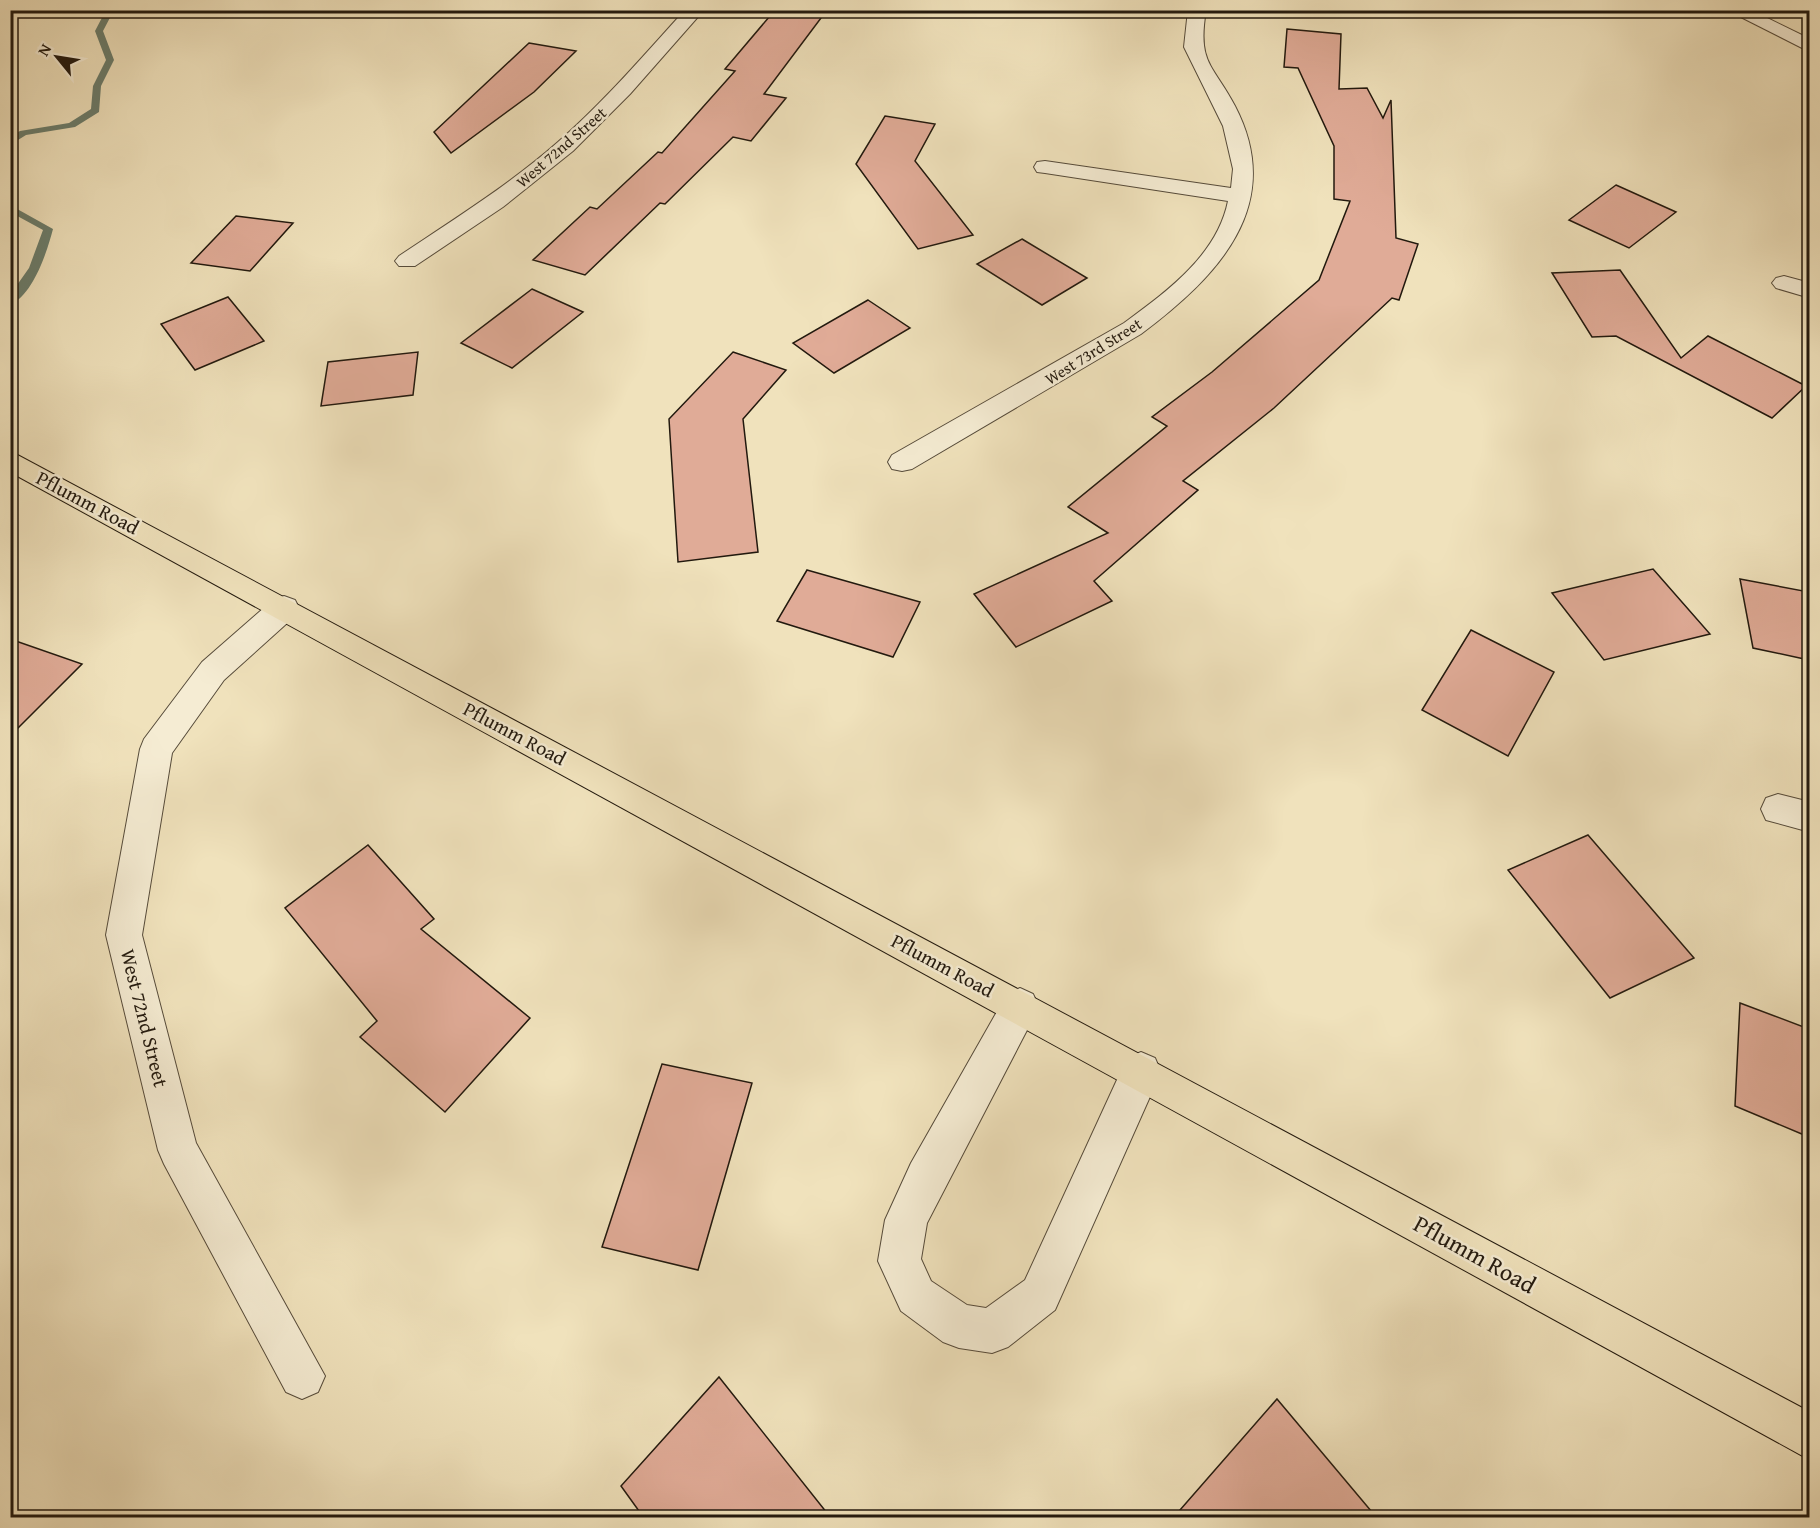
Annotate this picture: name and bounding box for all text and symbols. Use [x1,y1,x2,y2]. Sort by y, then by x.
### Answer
north arrow [27,27,87,87]
text: N [31,39,57,60]
street label: West 72nd Street [511,101,612,193]
street label: West 73rd Street [1040,311,1146,390]
street label: Pflumm Road [32,463,145,541]
street label: Pflumm Road [459,694,572,772]
street label: Pflumm Road [887,926,1000,1004]
street label: West 72nd Street [114,946,176,1090]
street label: Pflumm Road [1407,1206,1543,1302]

